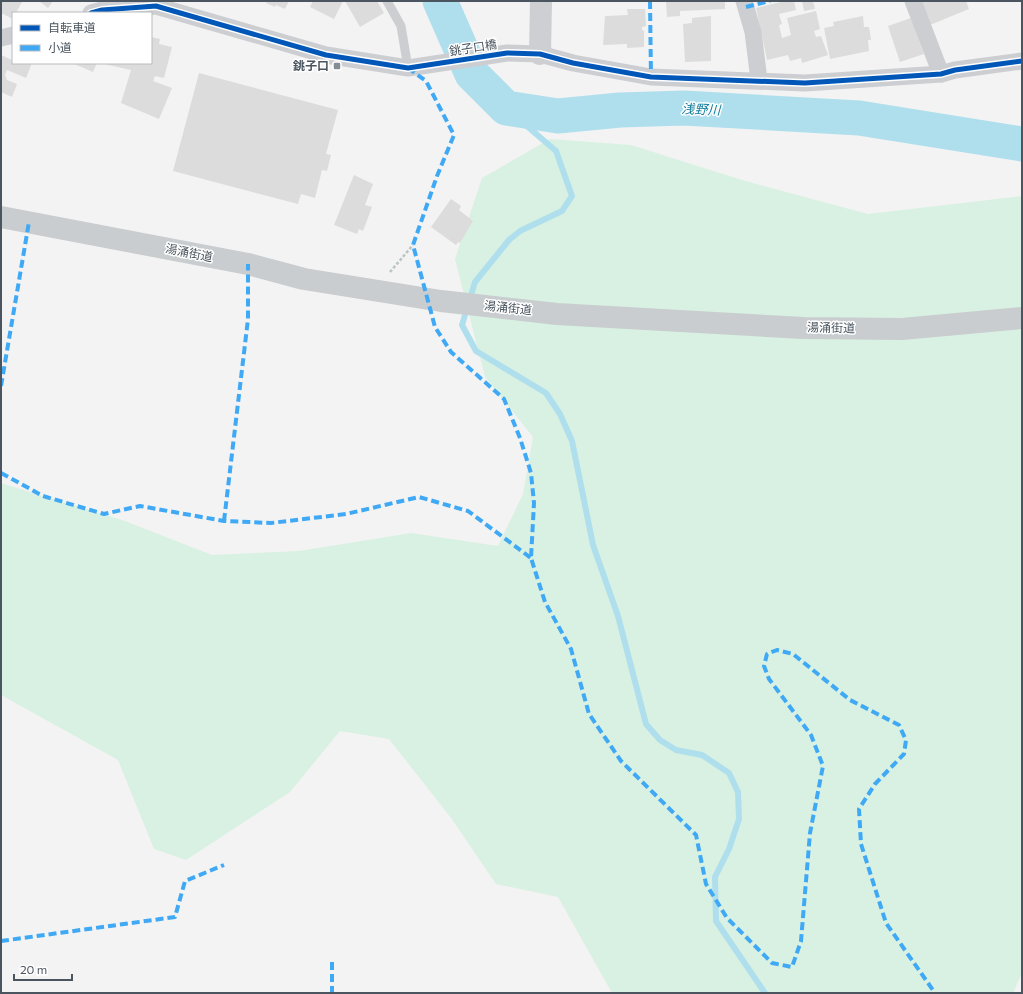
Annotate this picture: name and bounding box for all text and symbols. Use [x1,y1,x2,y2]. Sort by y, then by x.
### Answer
legend [12,12,152,64]
text: 自転車道 [48,20,96,34]
street label: 銚子口橋 [448,36,498,58]
text: 小道 [48,40,72,54]
place label: 銚子口 [292,58,329,72]
marker: 銚子口 [332,61,342,71]
water label: 浅野川 [681,100,723,118]
street label: 湯涌街道 [164,241,214,263]
street label: 湯涌街道 [483,298,533,316]
street label: 湯涌街道 [807,320,855,334]
scale bar [14,956,72,982]
text: 20 m [20,962,47,976]

